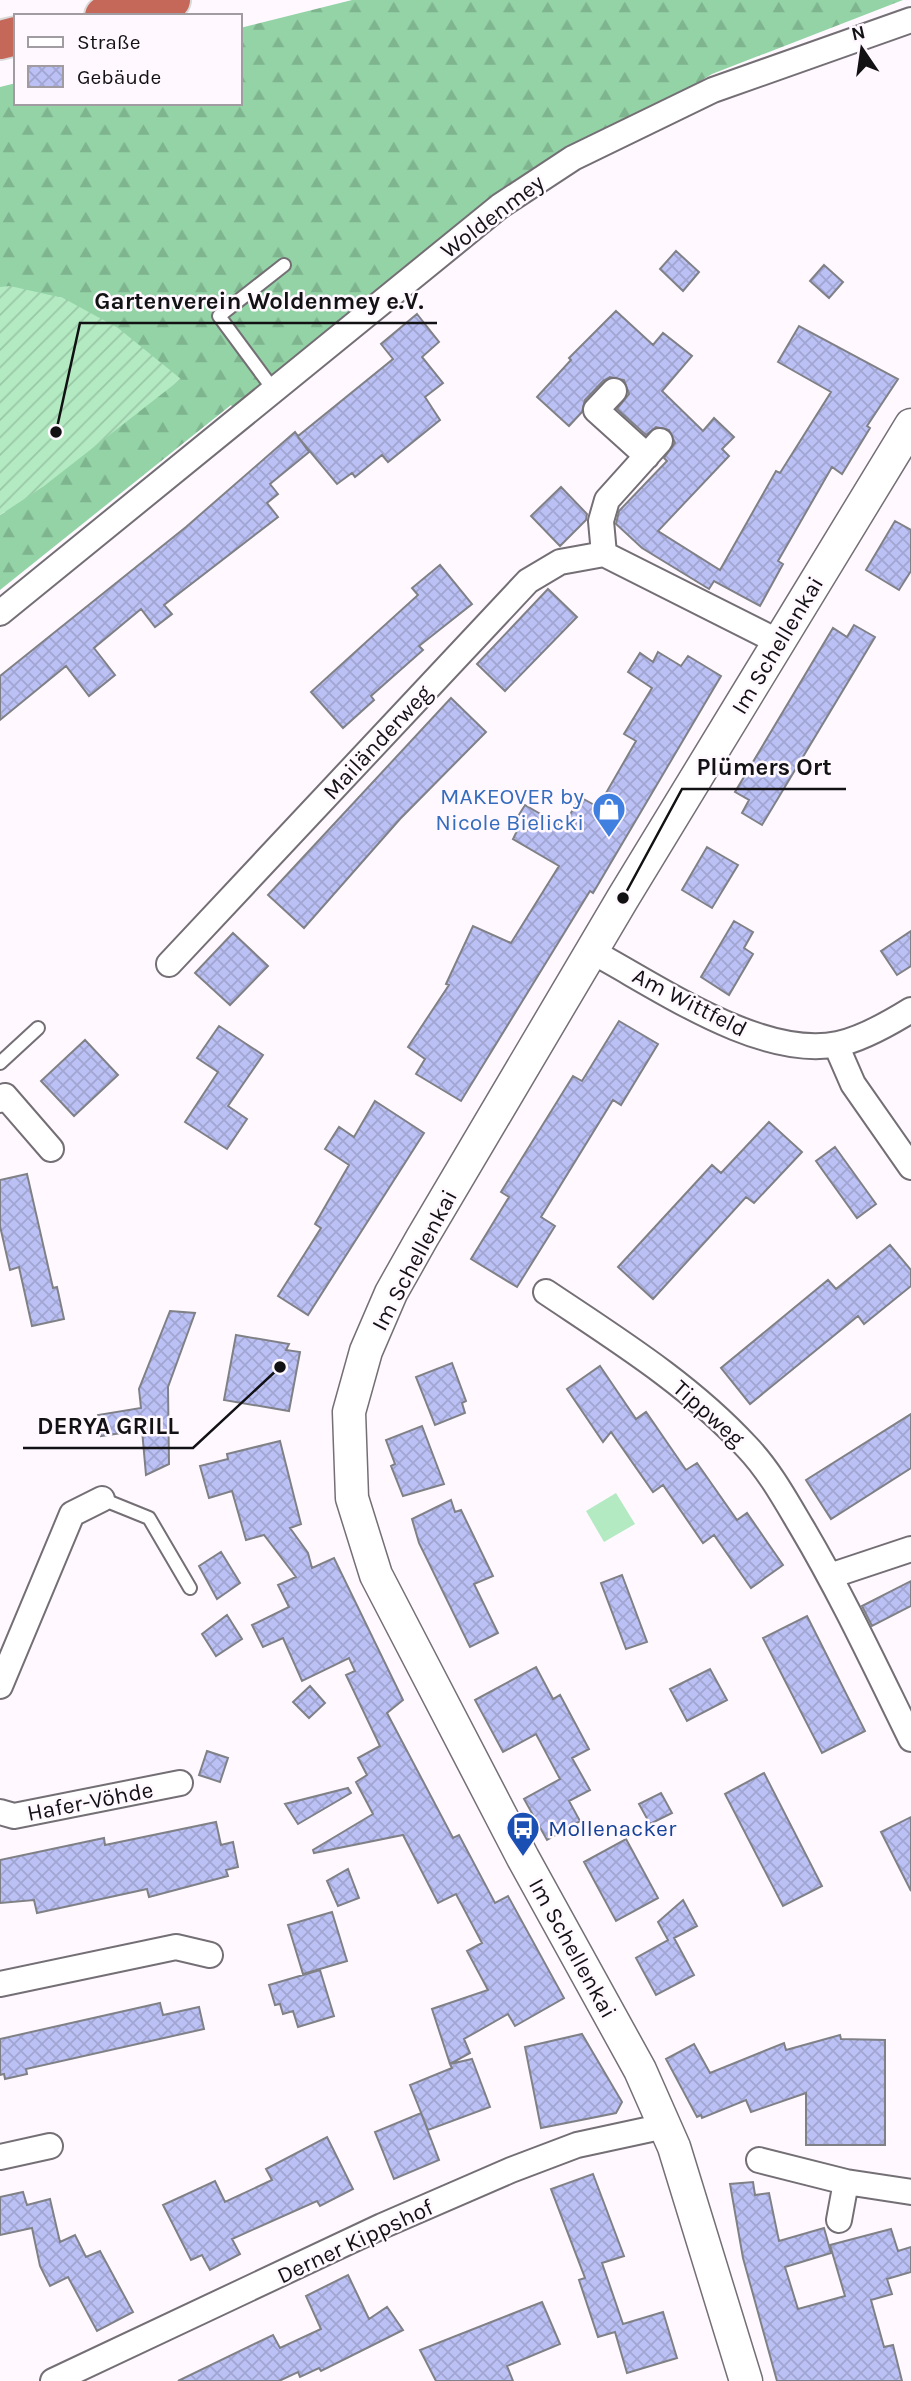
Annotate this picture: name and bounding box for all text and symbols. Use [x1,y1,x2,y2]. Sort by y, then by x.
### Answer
legend [14,14,242,105]
north arrow [827,14,897,84]
text: N [849,21,868,46]
text: Straße [77,30,140,54]
text: Gebäude [77,65,161,89]
street label: Woldenmey [435,169,549,264]
callout: Gartenverein Woldenmey e.V. [80,278,437,323]
text: Gartenverein Woldenmey e.V. [94,287,424,315]
street label: Im Schellenkai [726,571,829,719]
street label: Mailänderweg [317,679,437,805]
callout: Plümers Ort [682,744,846,789]
text: Plümers Ort [696,753,832,781]
place label: MAKEOVER by Nicole Bielicki [435,783,584,836]
shop icon: MAKEOVER by Nicole Bielicki [590,790,628,839]
street label: Am Wittfeld [628,962,751,1043]
street label: Im Schellenkai [366,1185,463,1335]
street label: Tippweg [667,1374,750,1452]
callout: DERYA GRILL [23,1403,193,1448]
text: DERYA GRILL [37,1412,179,1440]
street label: Hafer-Vöhde [25,1776,156,1827]
bus stop icon: Mollenacker [504,1809,542,1858]
place label: Mollenacker [548,1815,677,1842]
street label: Im Schellenkai [523,1874,622,2023]
street label: Derner Kippshof [273,2193,438,2289]

